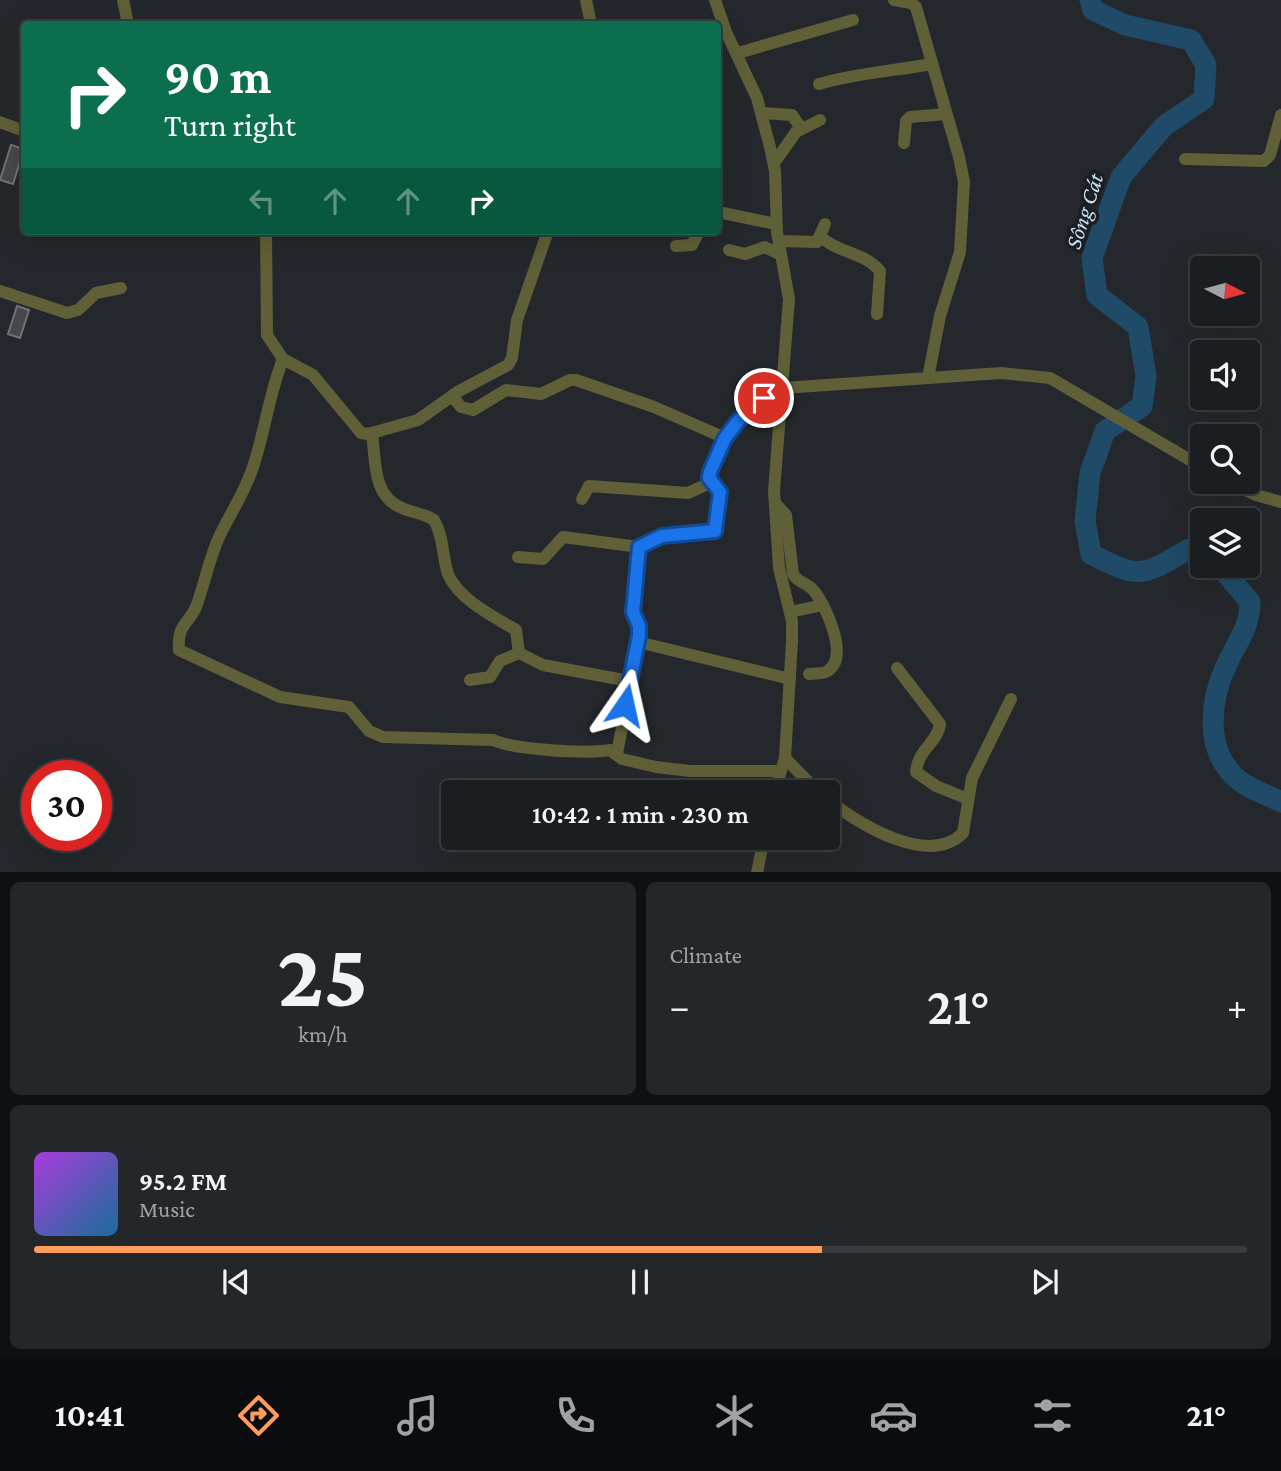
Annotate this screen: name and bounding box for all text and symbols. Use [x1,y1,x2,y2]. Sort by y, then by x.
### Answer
icon: right [49,49,140,140]
text: 90 m [164,49,271,104]
text: Turn right [164,107,296,143]
water label: Sông Cát [1060,169,1109,252]
icon: left [243,182,281,220]
icon: ahead [316,182,354,220]
icon: ahead [389,182,427,220]
icon: right [462,182,500,220]
north arrow [1190,256,1260,326]
map controls [1190,256,1260,578]
button: sound [1190,340,1260,410]
pin [734,368,794,428]
icon: arrive [745,379,783,417]
button: search [1190,424,1260,494]
button: layers [1190,508,1260,578]
position arrow [588,668,662,742]
speed limit sign: 30 [21,760,112,851]
text: 10:42 · 1 min · 230 m [532,800,749,829]
text: 25 [277,924,368,1026]
text: Climate [670,942,742,968]
text: 21° [927,977,990,1035]
text: − [670,985,690,1027]
text: + [1227,985,1247,1027]
text: km/h [298,1021,348,1047]
text: 95.2 FM [139,1167,227,1196]
text: Music [139,1196,195,1222]
icon: previous [217,1263,255,1301]
icon: pause [621,1263,659,1301]
icon: next [1026,1263,1064,1301]
icon: directions [234,1391,283,1440]
icon: music [393,1391,442,1440]
icon: phone [551,1391,600,1440]
icon: climate [710,1391,759,1440]
icon: car [869,1391,918,1440]
icon: filters [1028,1391,1077,1440]
text: 10:41 [55,1397,124,1433]
text: 21° [1186,1397,1226,1433]

